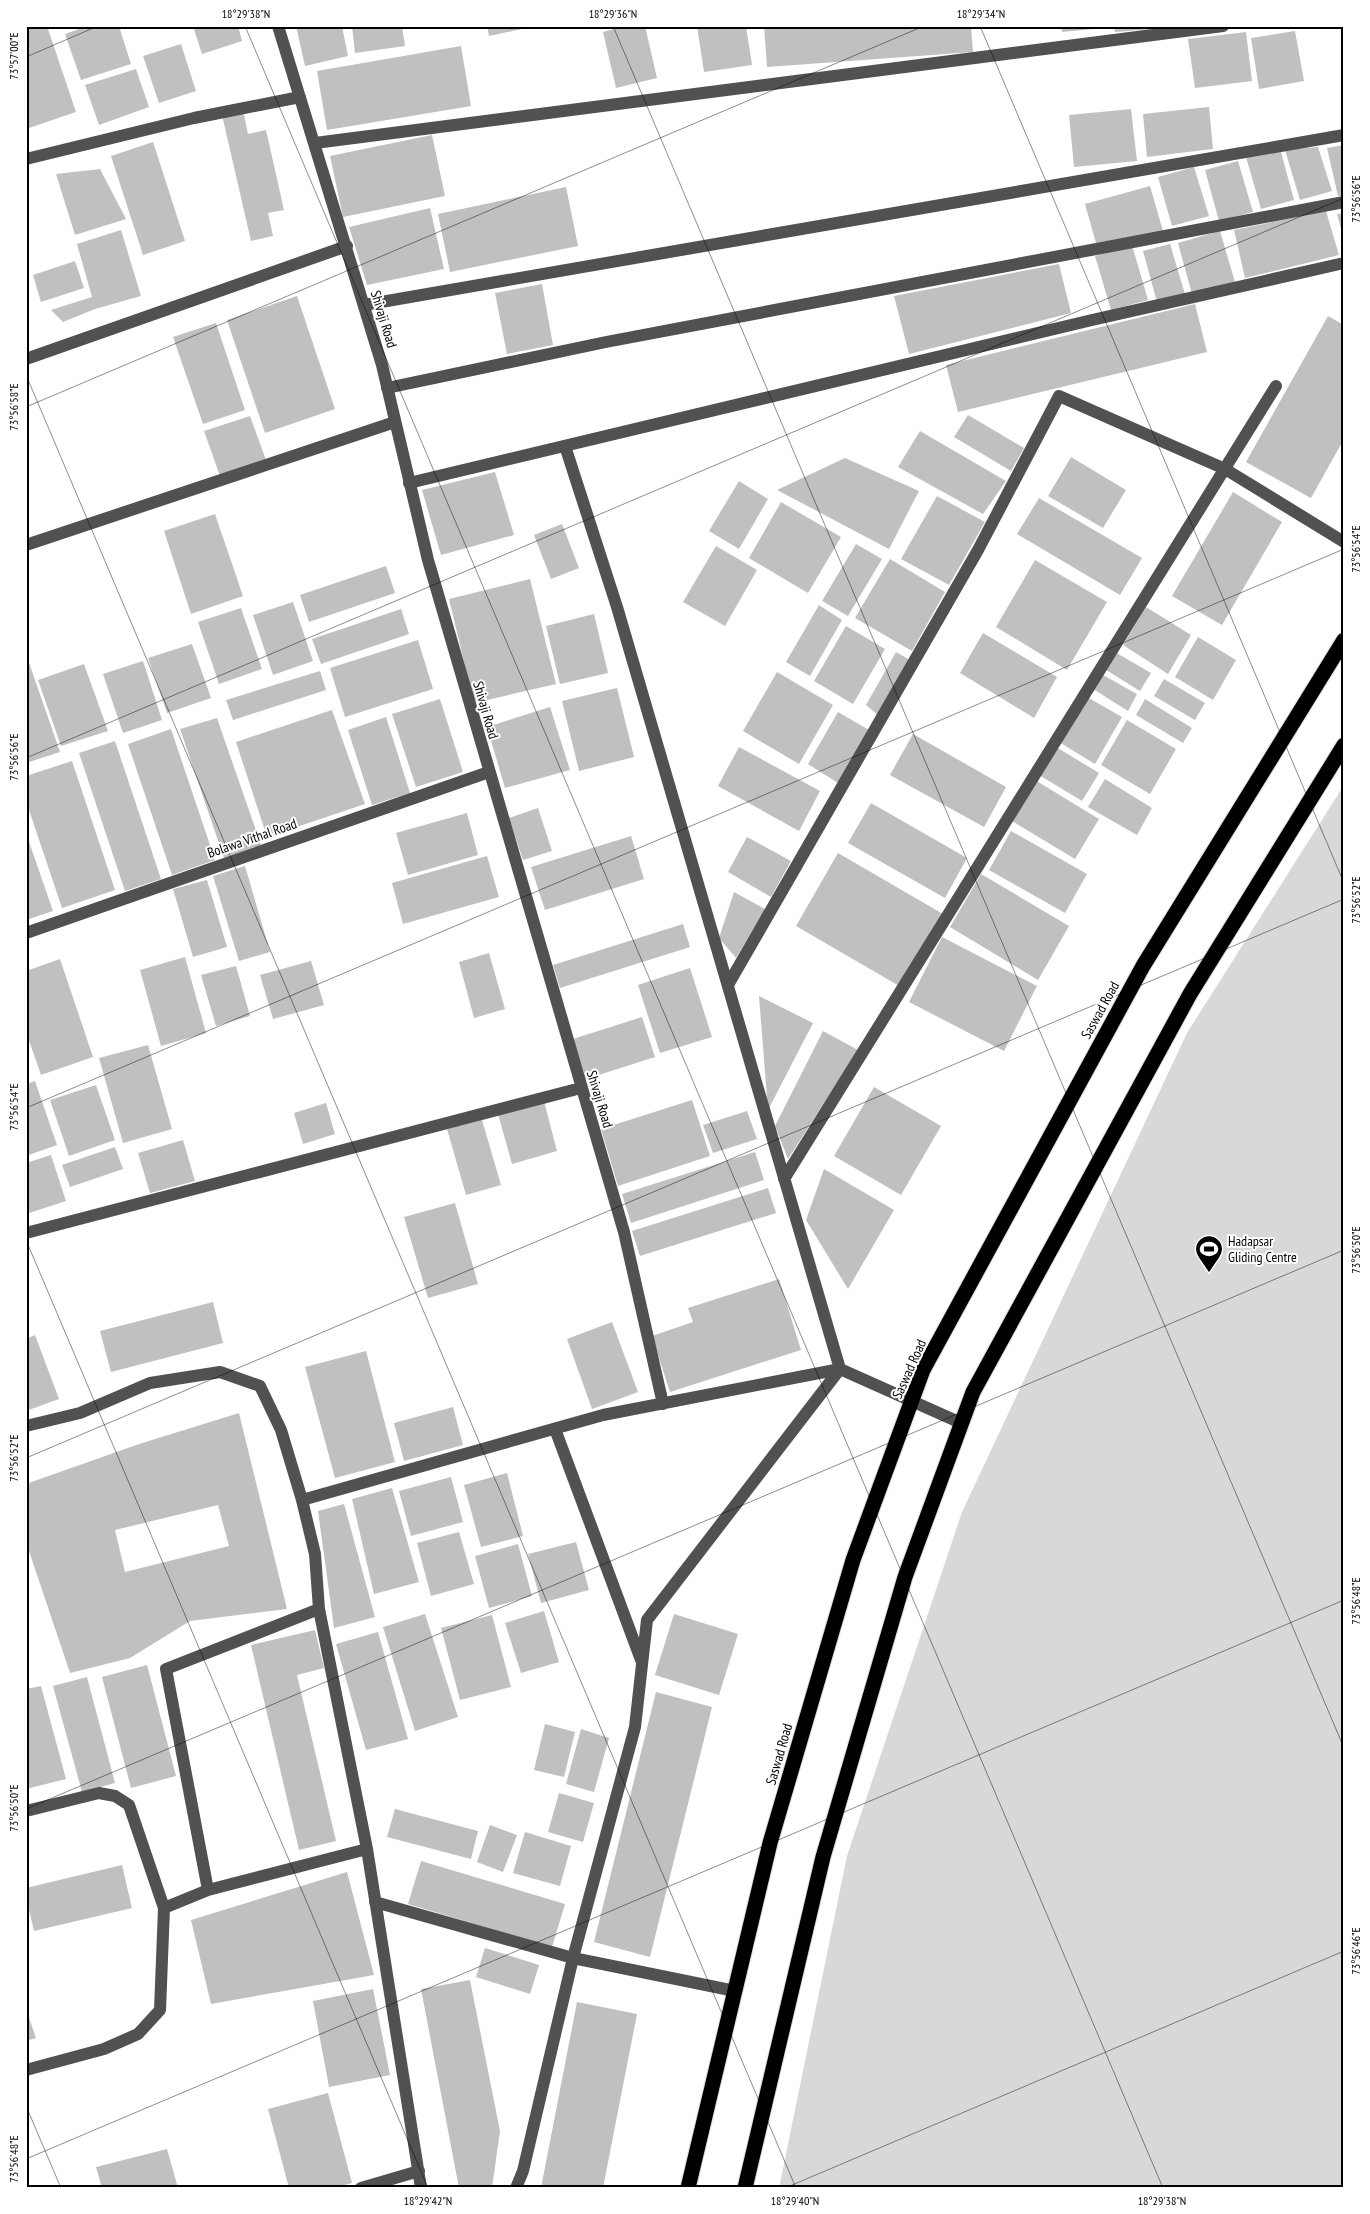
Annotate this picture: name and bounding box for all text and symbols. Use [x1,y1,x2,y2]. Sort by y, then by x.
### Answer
text: 18°29'38"N [222,6,270,21]
text: 18°29'36"N [589,6,637,21]
text: 18°29'34"N [957,6,1005,21]
text: 73°57'00"E [6,32,21,80]
text: 73°56'56"E [1348,175,1363,223]
street label: Shivaji Road [367,288,401,350]
text: 73°56'58"E [6,383,21,431]
text: 73°56'54"E [1348,525,1363,573]
street label: Shivaji Road [469,679,503,741]
text: 73°56'56"E [6,733,21,781]
street label: Bolawa Vithal Road [205,814,299,862]
text: 73°56'52"E [1348,876,1363,924]
street label: Saswad Road [1077,978,1123,1042]
street label: Shivaji Road [583,1068,617,1130]
text: 73°56'54"E [6,1083,21,1131]
text: 73°56'50"E [1348,1226,1363,1274]
place label: Hadapsar Gliding Centre [1228,1232,1297,1266]
sports icon: Hadapsar Gliding Centre [1194,1234,1224,1273]
street label: Saswad Road [888,1337,930,1401]
text: 73°56'52"E [6,1434,21,1482]
text: 73°56'48"E [1348,1577,1363,1625]
street label: Saswad Road [762,1721,796,1787]
text: 73°56'50"E [6,1784,21,1832]
text: 73°56'46"E [1348,1927,1363,1975]
text: 73°56'48"E [6,2135,21,2183]
text: 18°29'42"N [404,2193,452,2208]
text: 18°29'40"N [771,2193,819,2208]
text: 18°29'38"N [1138,2193,1186,2208]

